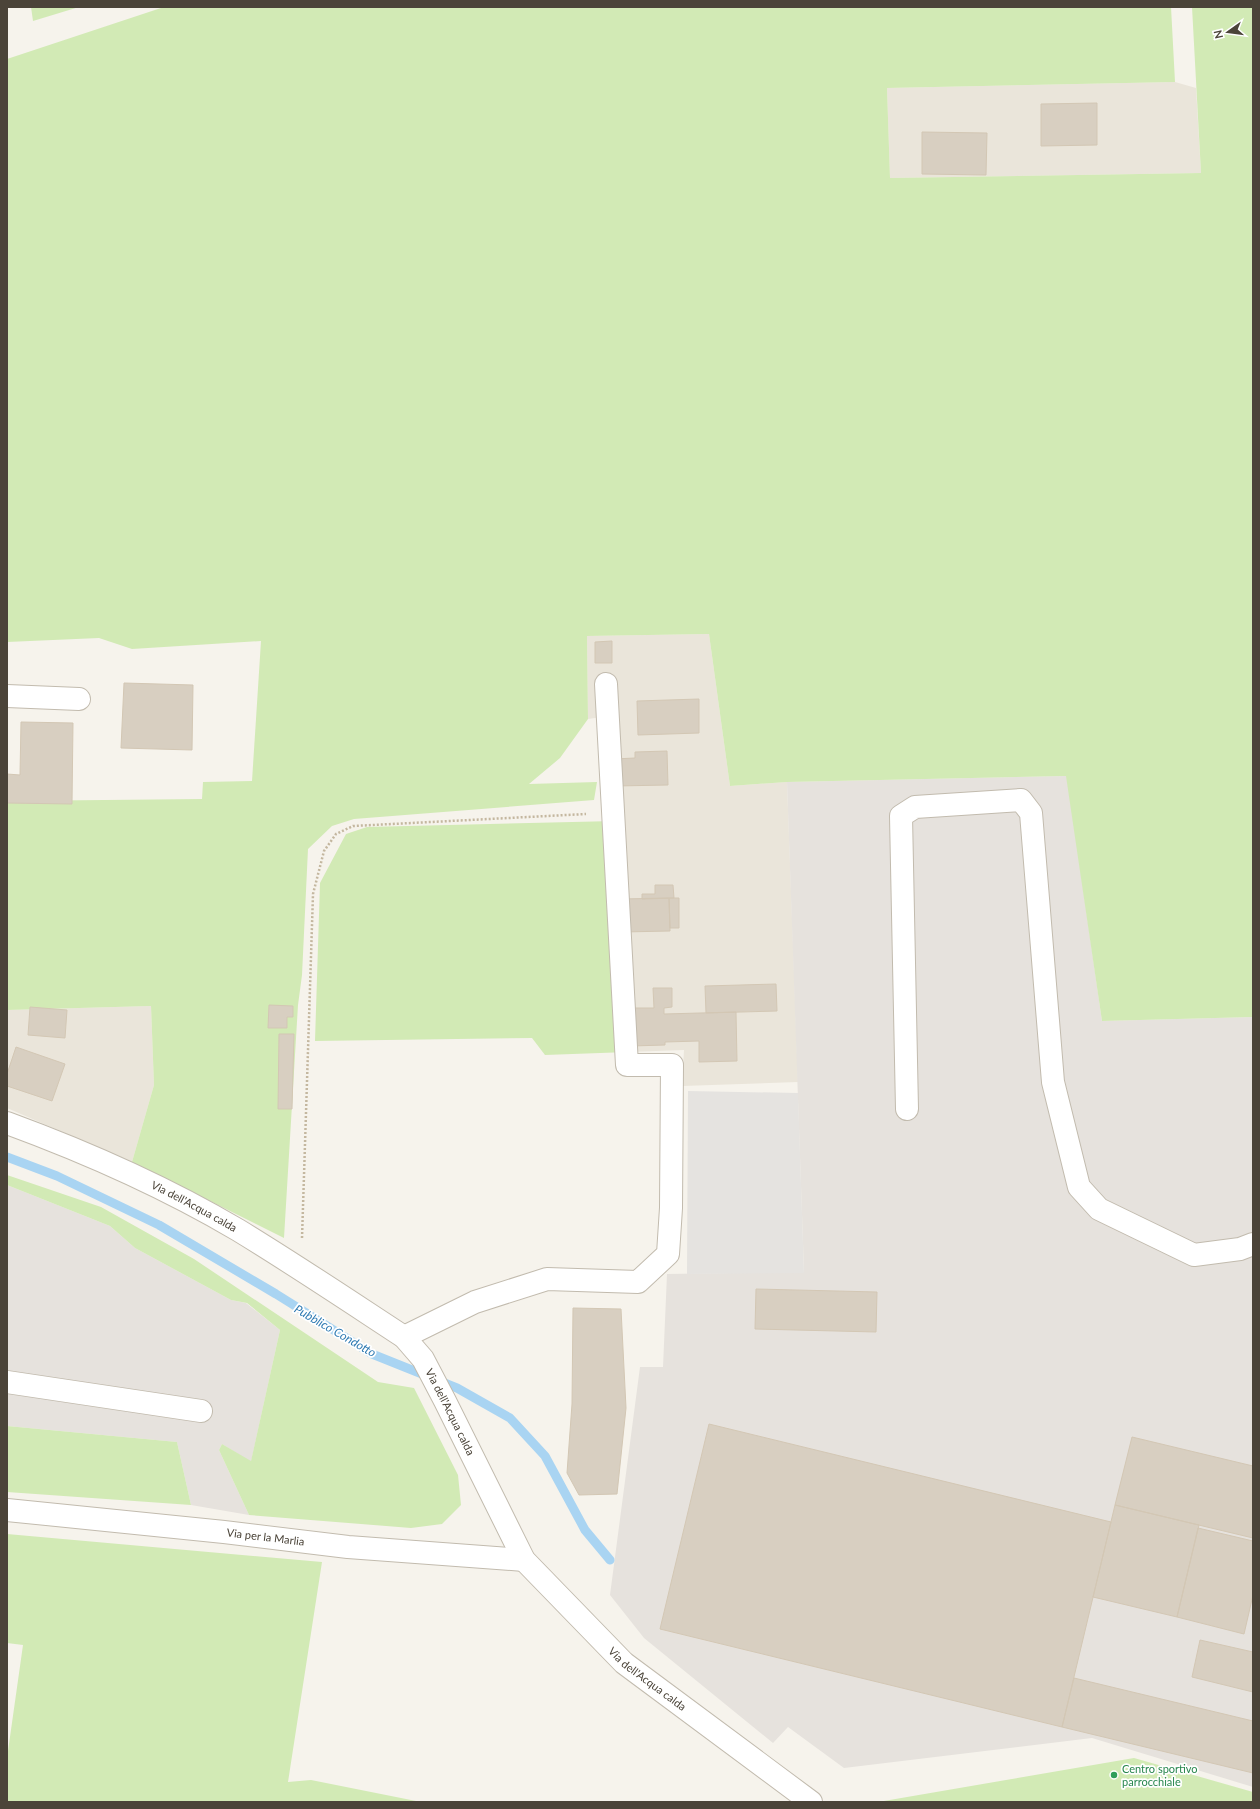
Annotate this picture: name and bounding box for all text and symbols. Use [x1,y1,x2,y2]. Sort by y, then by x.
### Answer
north arrow [1208,12,1248,52]
text: N [1210,29,1225,40]
street label: Via dell'Acqua calda [149,1178,240,1234]
water label: Pubblico Condotto [292,1301,379,1360]
street label: Via dell'Acqua calda [423,1366,478,1457]
street label: Via per la Marlia [226,1525,305,1548]
street label: Via dell'Acqua calda [606,1644,689,1713]
place label: Centro sportivo parrocchiale [1122,1762,1198,1788]
marker: Centro sportivo parrocchiale [1109,1770,1119,1780]

